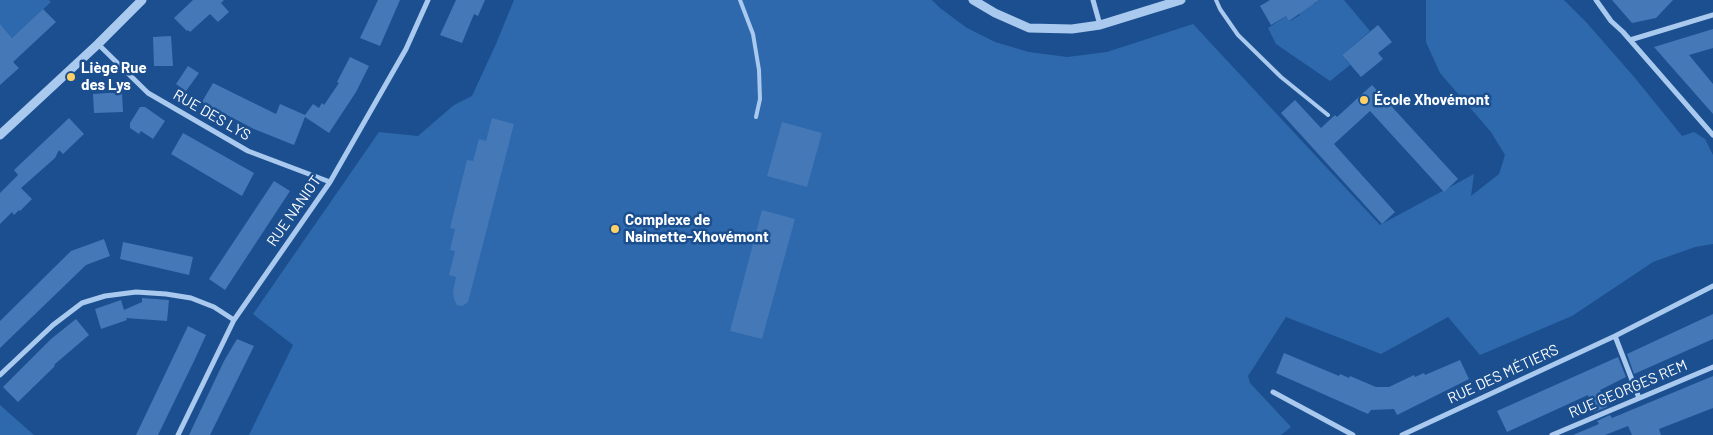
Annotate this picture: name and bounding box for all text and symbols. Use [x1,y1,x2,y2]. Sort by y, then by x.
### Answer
place label: Liège Rue des Lys [81,59,147,94]
marker: Liège Rue des Lys [65,71,77,83]
street label: RUE DES LYS [170,86,254,144]
place label: École Xhovémont [1374,91,1490,109]
marker: École Xhovémont [1358,94,1370,106]
street label: RUE NANIOT [263,172,325,250]
place label: Complexe de Naimette-Xhovémont [625,211,769,246]
marker: Complexe de Naimette-Xhovémont [609,223,621,235]
street label: RUE DES MÉTIERS [1445,340,1561,408]
street label: RUE GEORGES REM [1566,356,1690,422]

